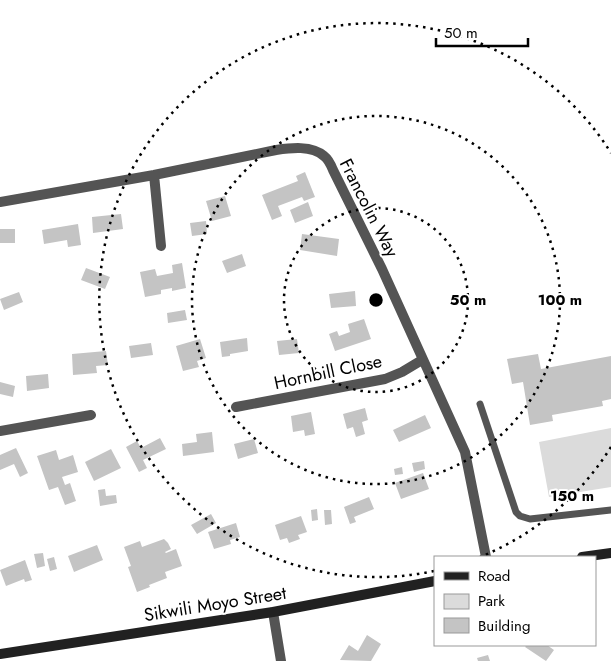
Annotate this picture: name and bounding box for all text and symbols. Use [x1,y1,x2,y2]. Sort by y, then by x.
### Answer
scale bar [436,15,528,47]
text: 50 m [444,22,478,44]
street label: Francolin Way [333,154,405,262]
text: 50 m [450,289,486,311]
text: 100 m [538,289,582,311]
centre of rings [367,291,385,309]
street label: Hornbill Close [272,348,384,396]
text: 150 m [550,485,594,507]
legend [434,556,596,646]
text: Road [478,565,510,587]
street label: Sikwili Moyo Street [142,580,289,628]
text: Park [478,590,505,612]
text: Building [478,615,530,637]

